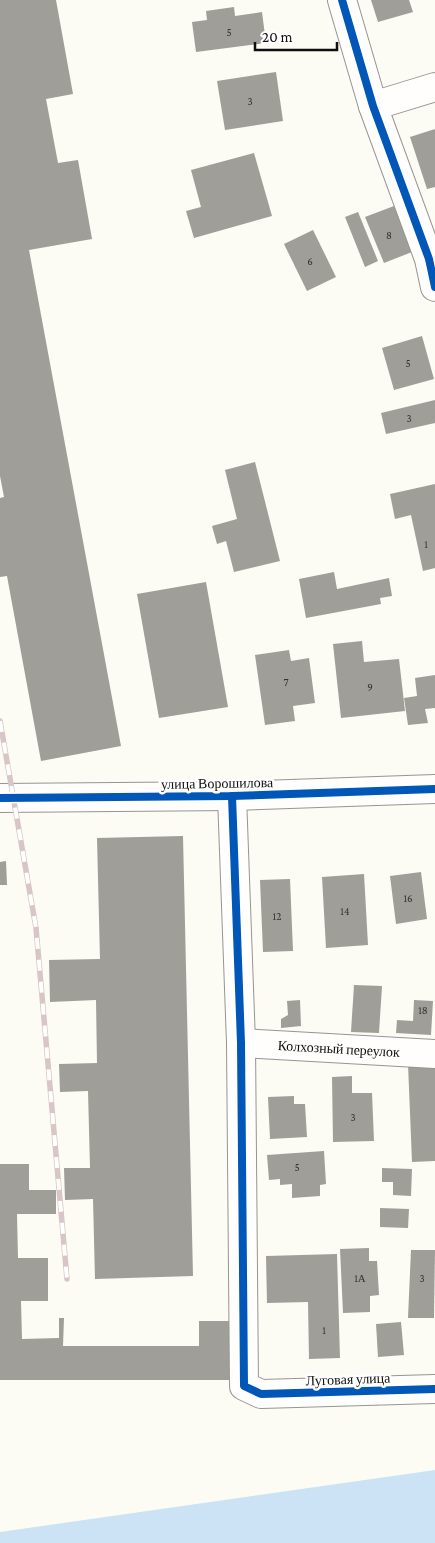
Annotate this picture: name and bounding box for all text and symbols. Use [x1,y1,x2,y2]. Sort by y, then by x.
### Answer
scale bar [255,20,338,52]
house number: 5 [226,26,232,38]
text: 20 m [262,29,293,45]
house number: 3 [247,95,253,107]
house number: 8 [386,229,392,241]
house number: 6 [307,255,313,267]
house number: 5 [405,357,411,369]
house number: 3 [406,412,412,424]
house number: 1 [424,538,428,550]
house number: 7 [283,676,289,688]
house number: 9 [367,681,373,693]
street label: улица Ворошилова [161,774,274,792]
house number: 16 [403,892,413,904]
house number: 14 [340,905,350,917]
house number: 12 [273,910,281,922]
house number: 18 [418,1004,428,1016]
street label: Колхозный переулок [277,1037,401,1060]
house number: 3 [350,1111,356,1123]
house number: 5 [294,1161,300,1173]
house number: 1А [354,1272,366,1284]
house number: 3 [419,1272,425,1284]
house number: 1 [322,1324,326,1336]
street label: Луговая улица [305,1369,391,1388]

